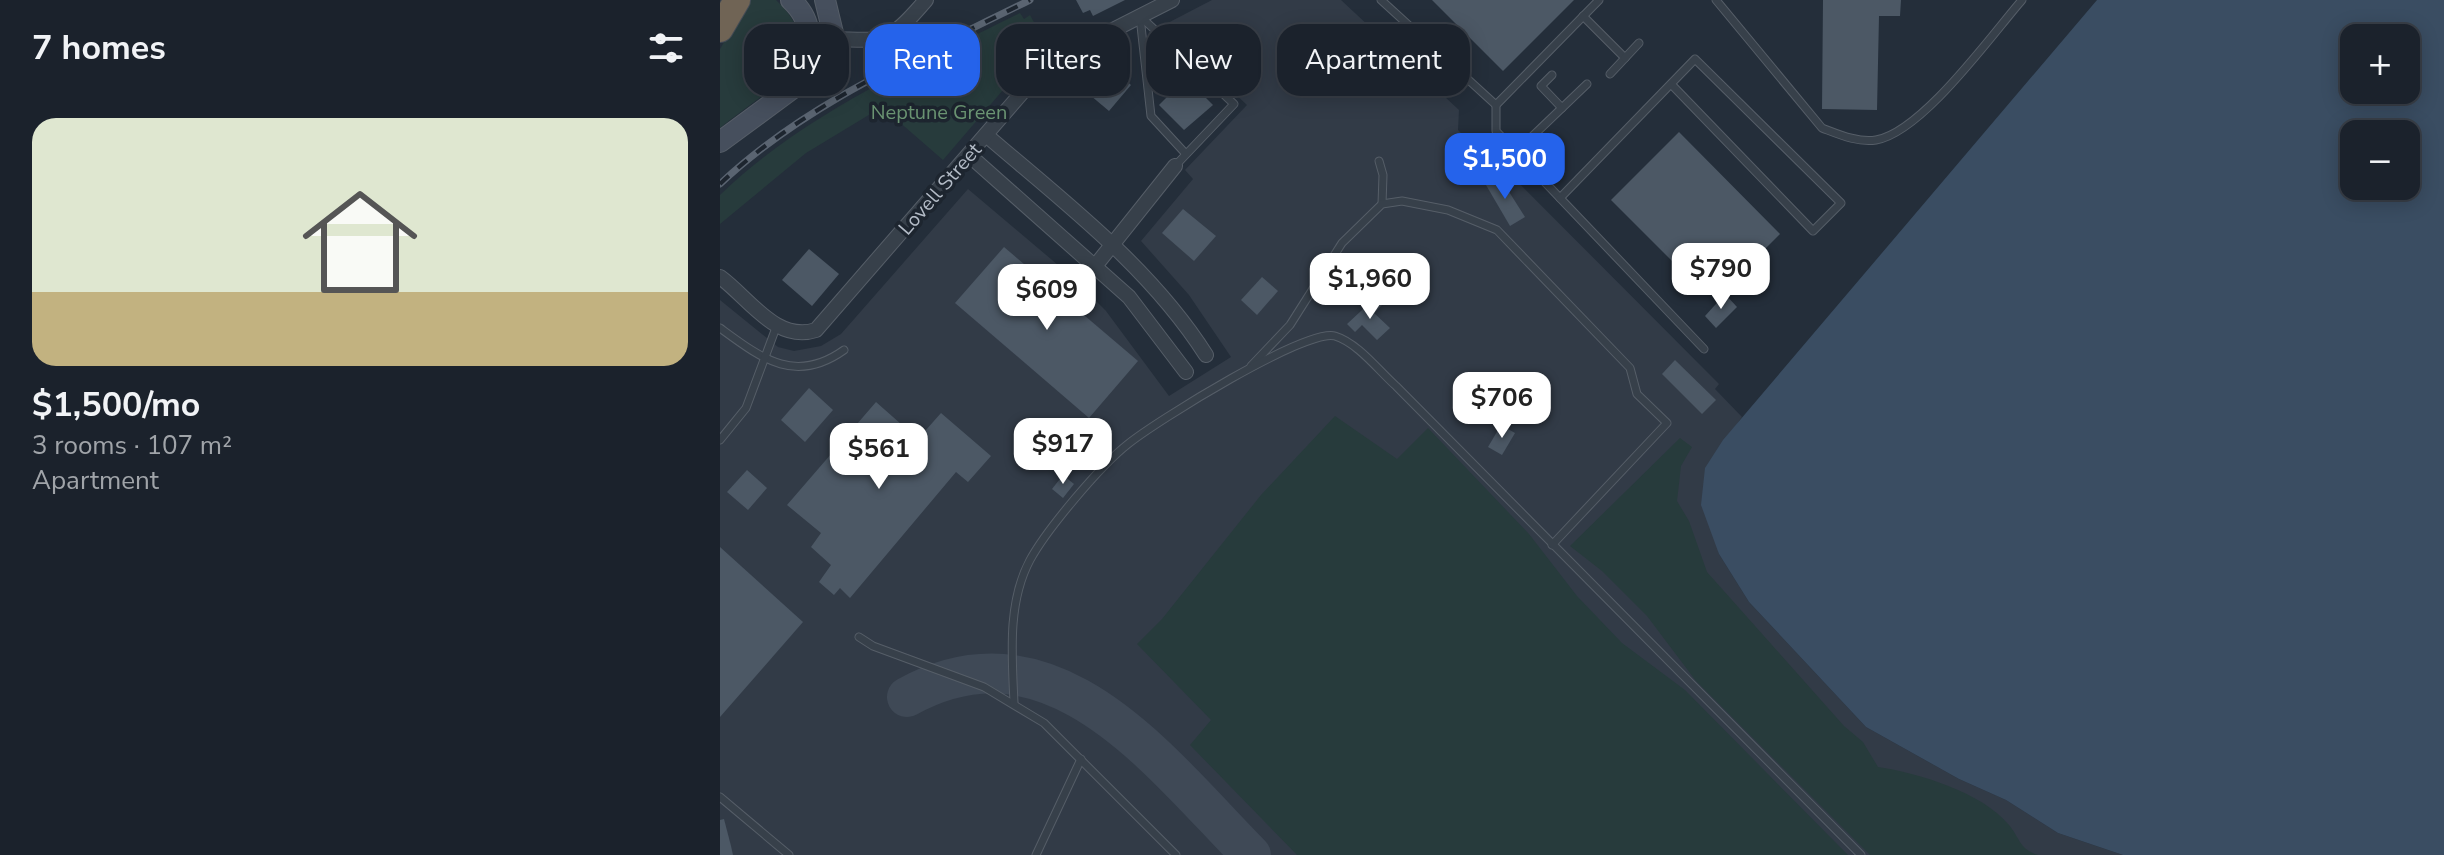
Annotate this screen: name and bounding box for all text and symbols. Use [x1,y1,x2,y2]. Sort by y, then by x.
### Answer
chip: Buy [744,24,849,96]
chip: Rent [865,24,980,96]
chip: Filters [996,24,1130,96]
chip: New [1146,24,1261,96]
chip: Apartment [1277,24,1470,96]
map controls [2340,24,2420,200]
button: + [2340,24,2420,104]
text: 7 homes [32,25,166,71]
icon: filters [644,26,688,70]
park label: Neptune Green [871,99,1007,126]
button: − [2340,120,2420,200]
pin: $1,500 [1440,133,1570,201]
street label: Lovell Street [892,136,988,241]
text: $1,500 [1463,141,1547,176]
icon: home [288,170,432,314]
pin: $790 [1674,243,1768,311]
text: $790 [1690,251,1752,286]
pin: $1,960 [1305,253,1435,321]
text: $1,960 [1328,261,1412,296]
pin: $609 [1000,264,1094,332]
text: $609 [1016,272,1078,307]
pin: $706 [1455,372,1549,440]
text: $706 [1471,380,1533,415]
text: $1,500/mo [32,382,200,428]
pin: $917 [1016,418,1110,486]
pin: $561 [832,423,926,491]
text: $917 [1032,426,1094,461]
text: 3 rooms · 107 m² [32,428,232,463]
text: $561 [848,431,910,466]
text: Apartment [32,463,159,498]

